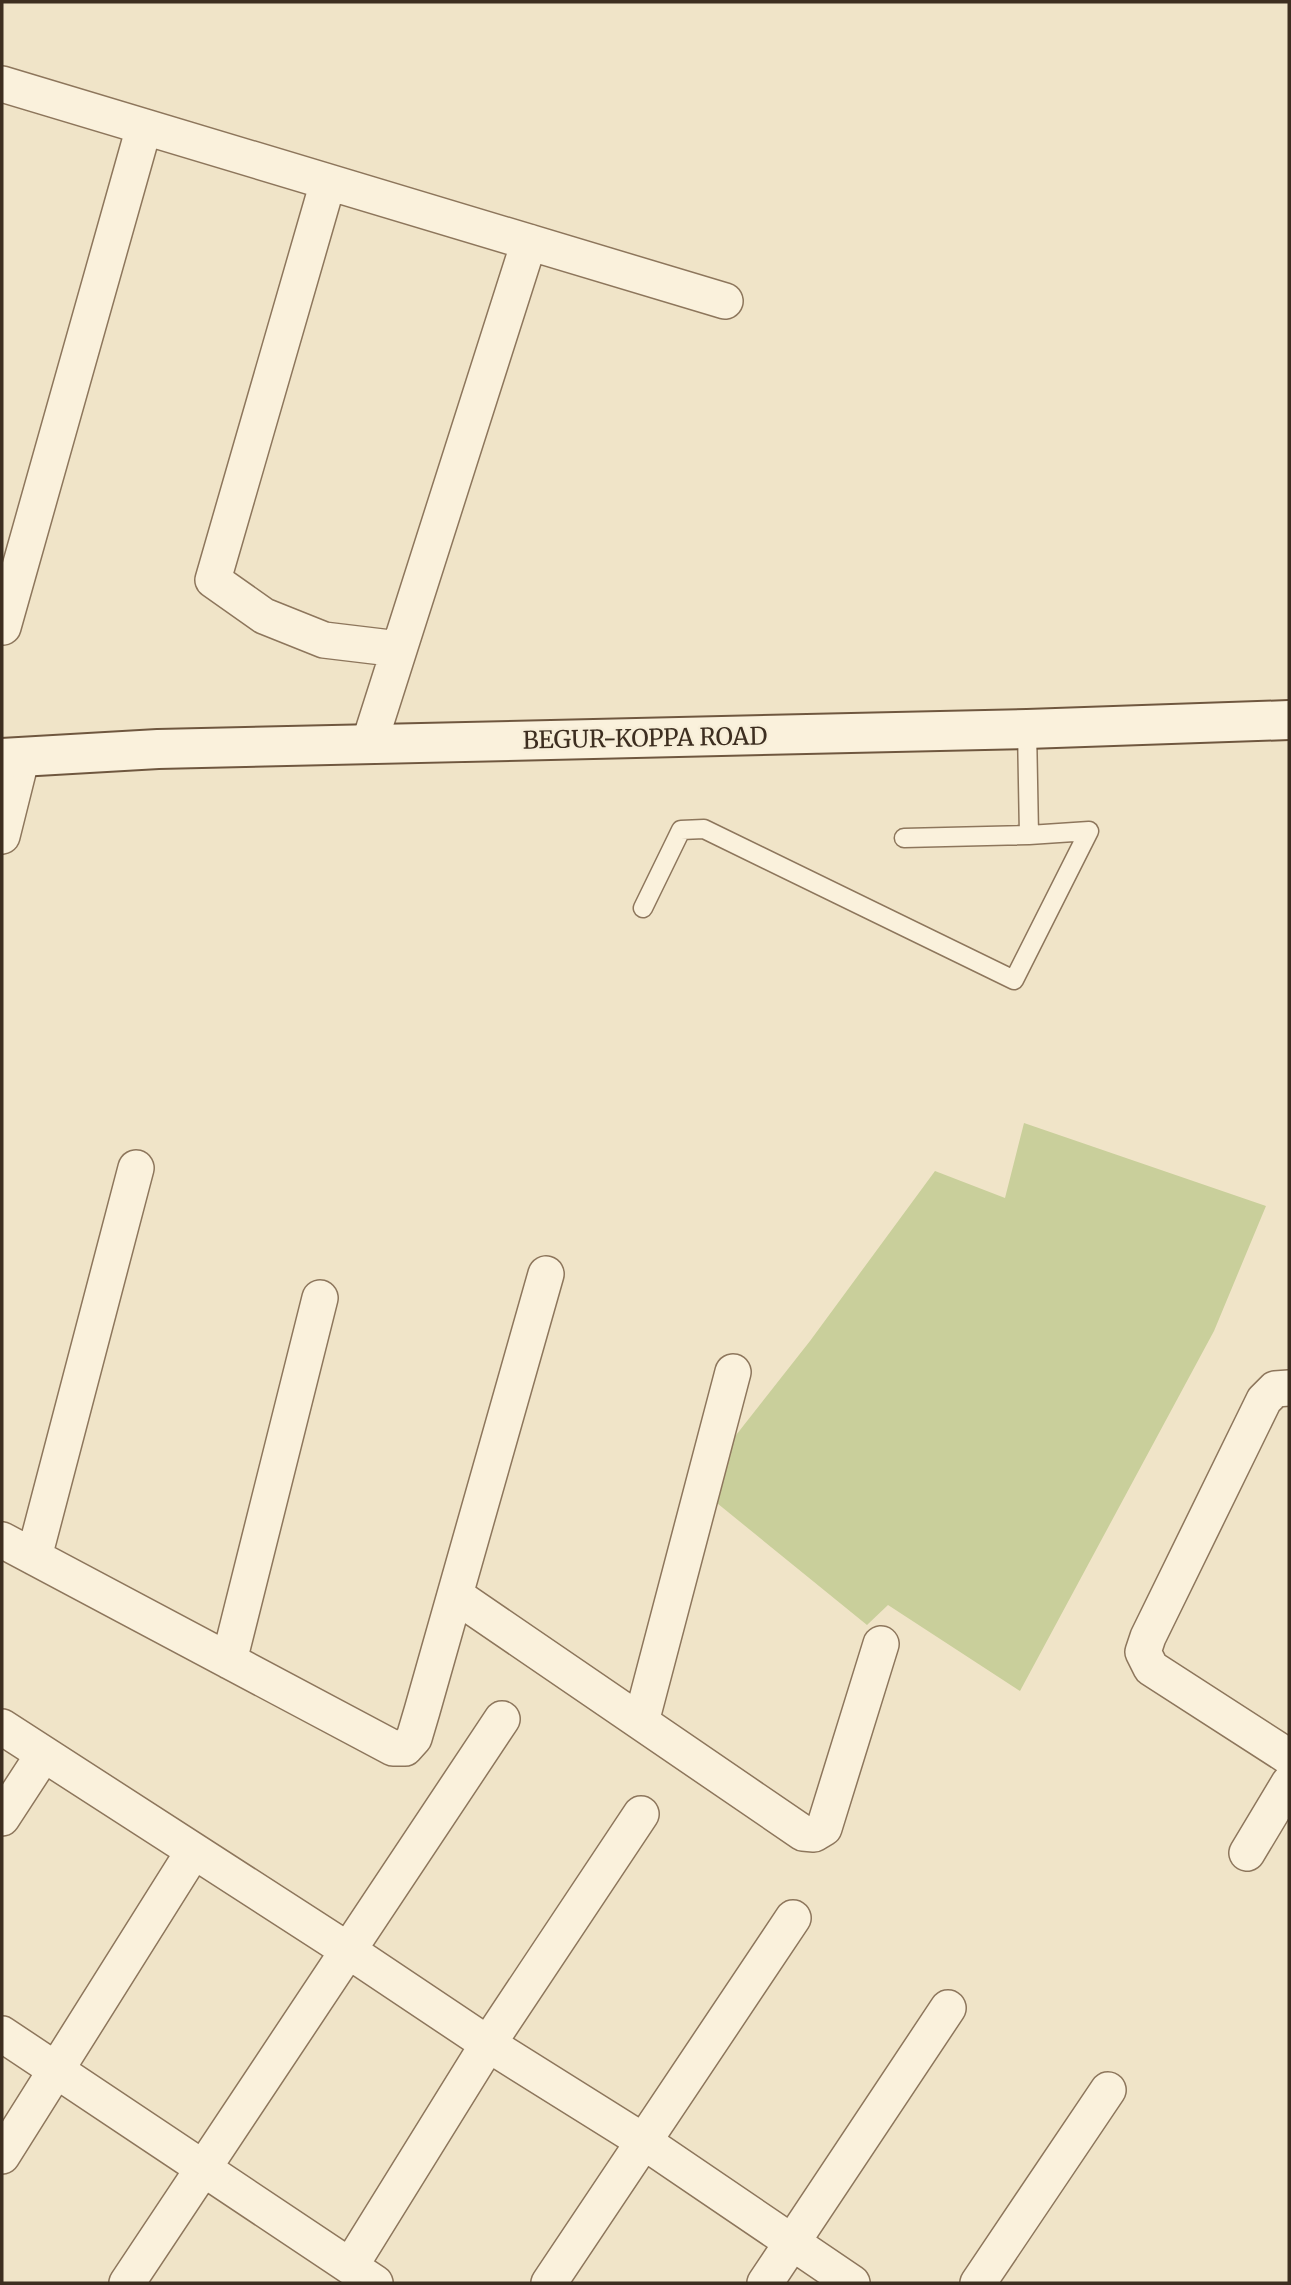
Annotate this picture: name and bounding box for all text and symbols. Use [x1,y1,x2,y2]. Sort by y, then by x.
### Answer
street label: BEGUR-KOPPA ROAD [522,720,768,756]

